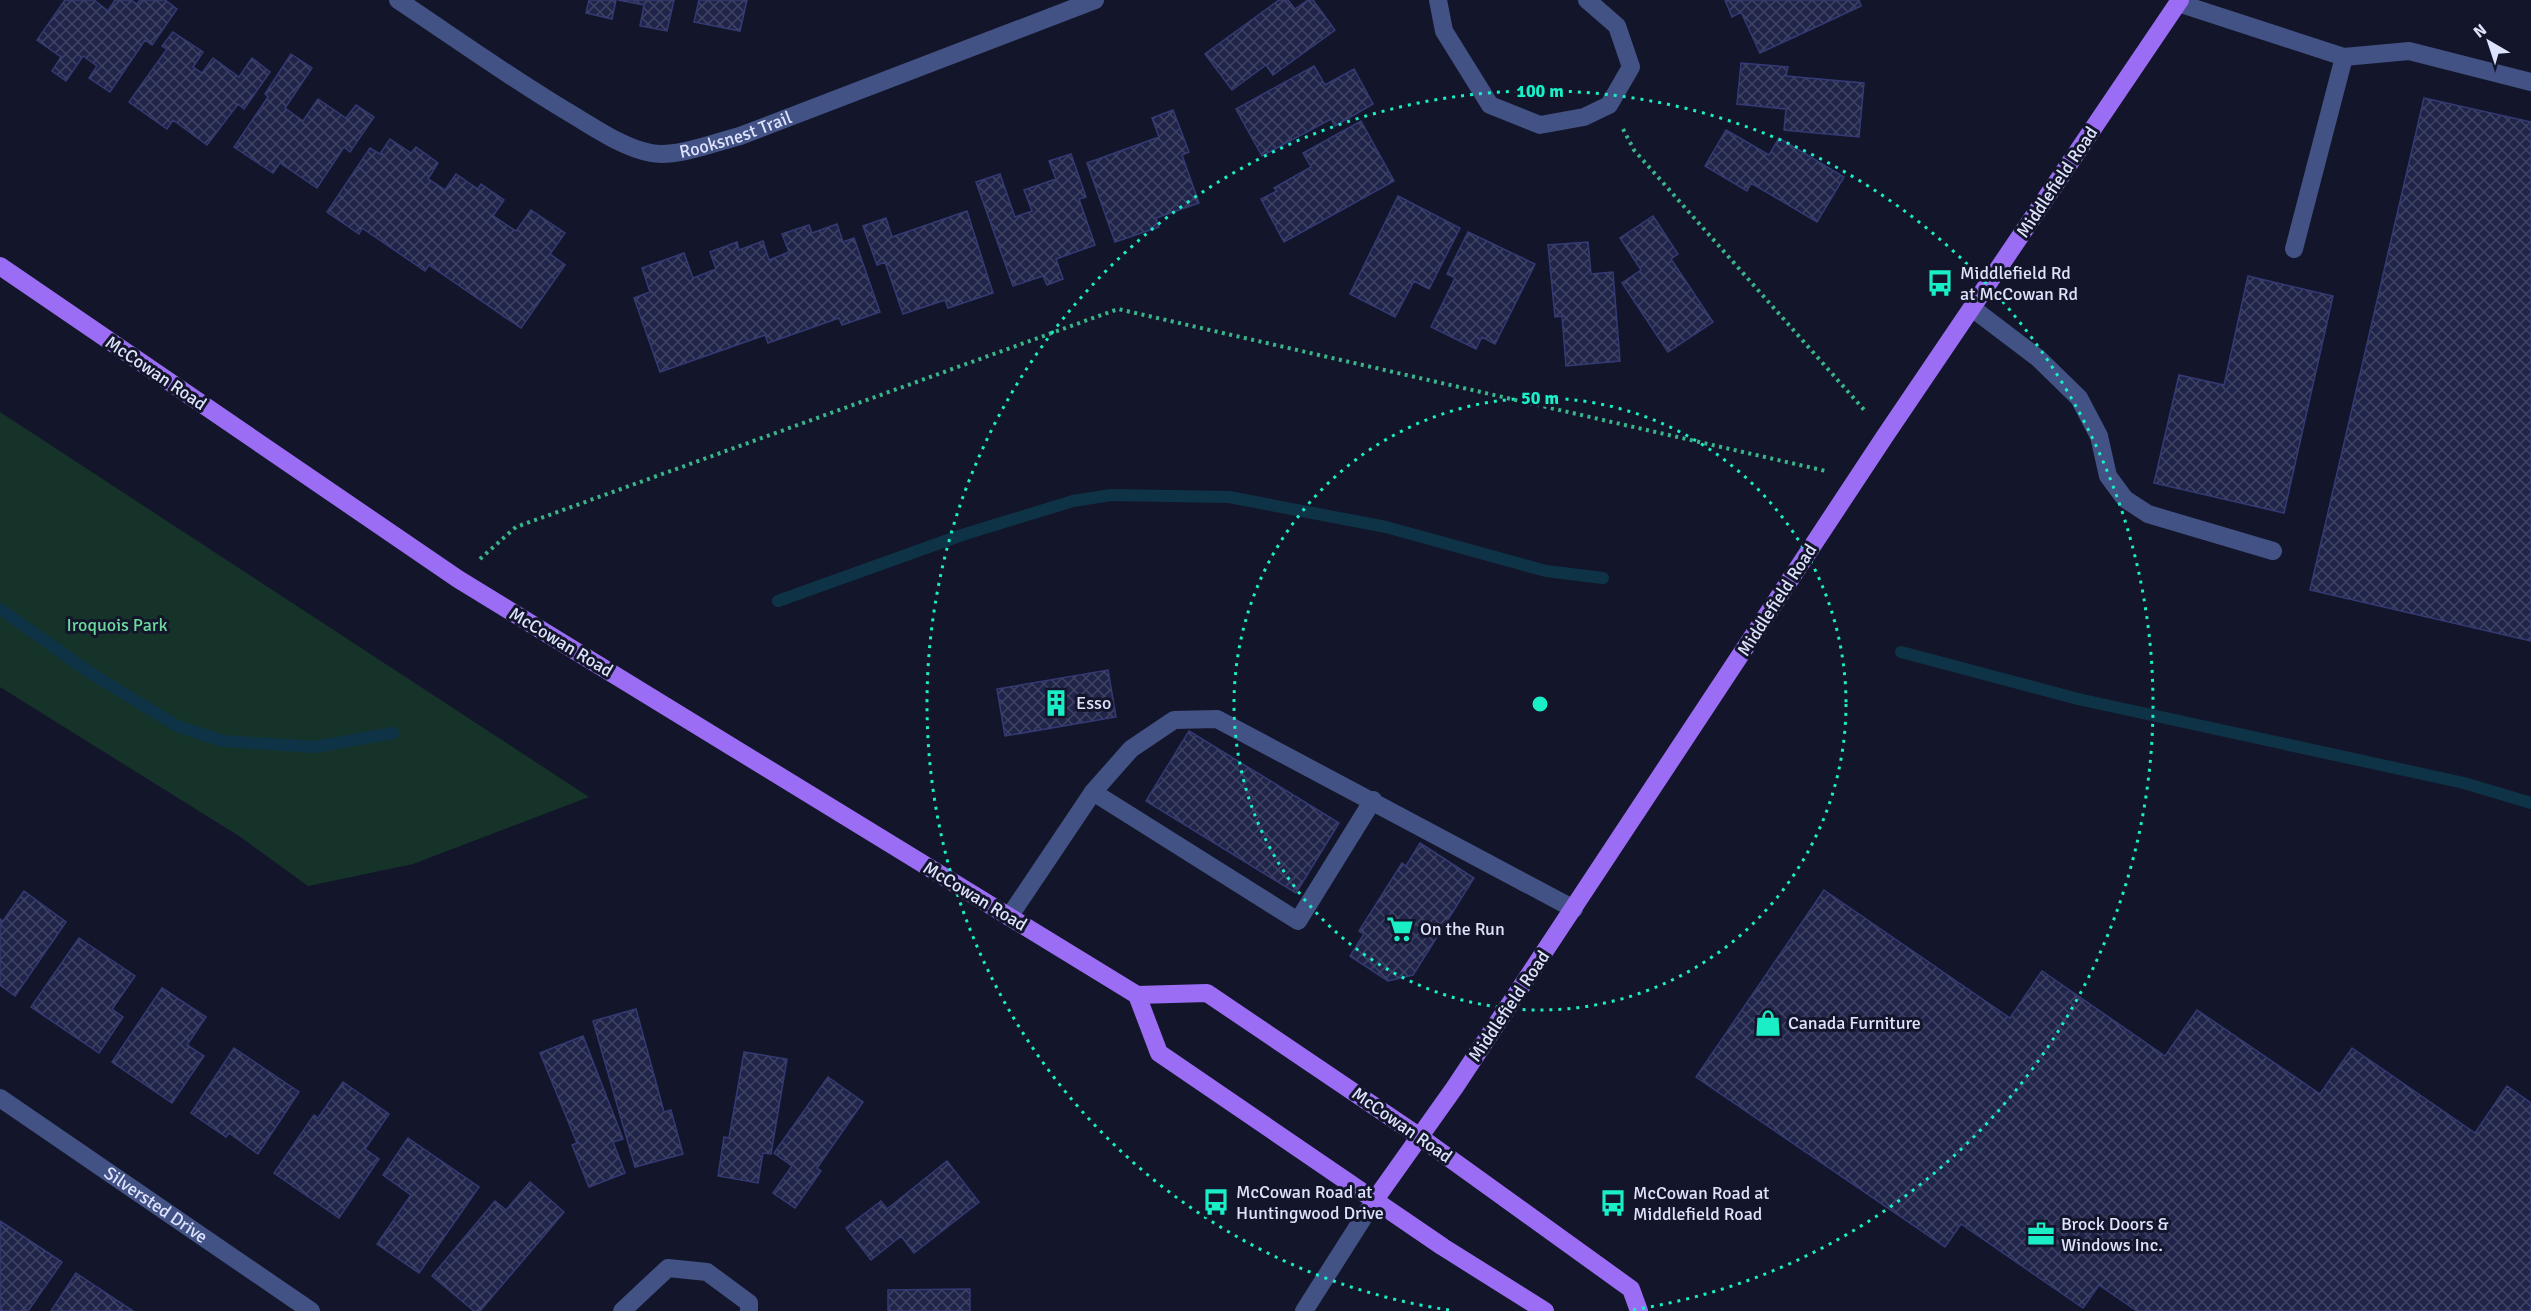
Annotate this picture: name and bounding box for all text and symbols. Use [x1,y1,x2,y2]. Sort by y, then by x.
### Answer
north arrow [2459,12,2519,72]
text: N [2470,20,2491,42]
text: 100 m [1516,80,1564,102]
street label: Rooksnest Trail [677,106,795,163]
street label: Middlefield Road [2012,122,2102,242]
place label: Middlefield Rd at McCowan Rd [1960,262,2078,305]
bus stop icon: Middlefield Rd at McCowan Rd [1925,268,1955,298]
street label: McCowan Road [101,331,211,415]
text: 50 m [1521,387,1559,409]
street label: Middlefield Road [1733,540,1821,660]
street label: McCowan Road [505,602,617,682]
park label: Iroquois Park [67,614,167,636]
building icon: Esso [1041,688,1071,718]
place label: Esso [1076,692,1111,714]
centre of rings [1530,694,1550,714]
street label: McCowan Road [919,856,1031,936]
supermarket icon: On the Run [1385,914,1415,944]
place label: On the Run [1420,918,1505,940]
street label: Middlefield Road [1464,946,1554,1066]
shop icon: Canada Furniture [1753,1008,1783,1038]
place label: Canada Furniture [1788,1012,1921,1034]
street label: McCowan Road [1348,1082,1456,1168]
street label: Silversted Drive [100,1162,212,1248]
place label: McCowan Road at Huntingwood Drive [1236,1181,1384,1224]
place label: McCowan Road at Middlefield Road [1633,1182,1769,1225]
bus stop icon: McCowan Road at Huntingwood Drive [1201,1187,1231,1217]
bus stop icon: McCowan Road at Middlefield Road [1598,1188,1628,1218]
place label: Brock Doors & Windows Inc. [2061,1213,2169,1256]
office icon: Brock Doors & Windows Inc. [2026,1219,2056,1249]

